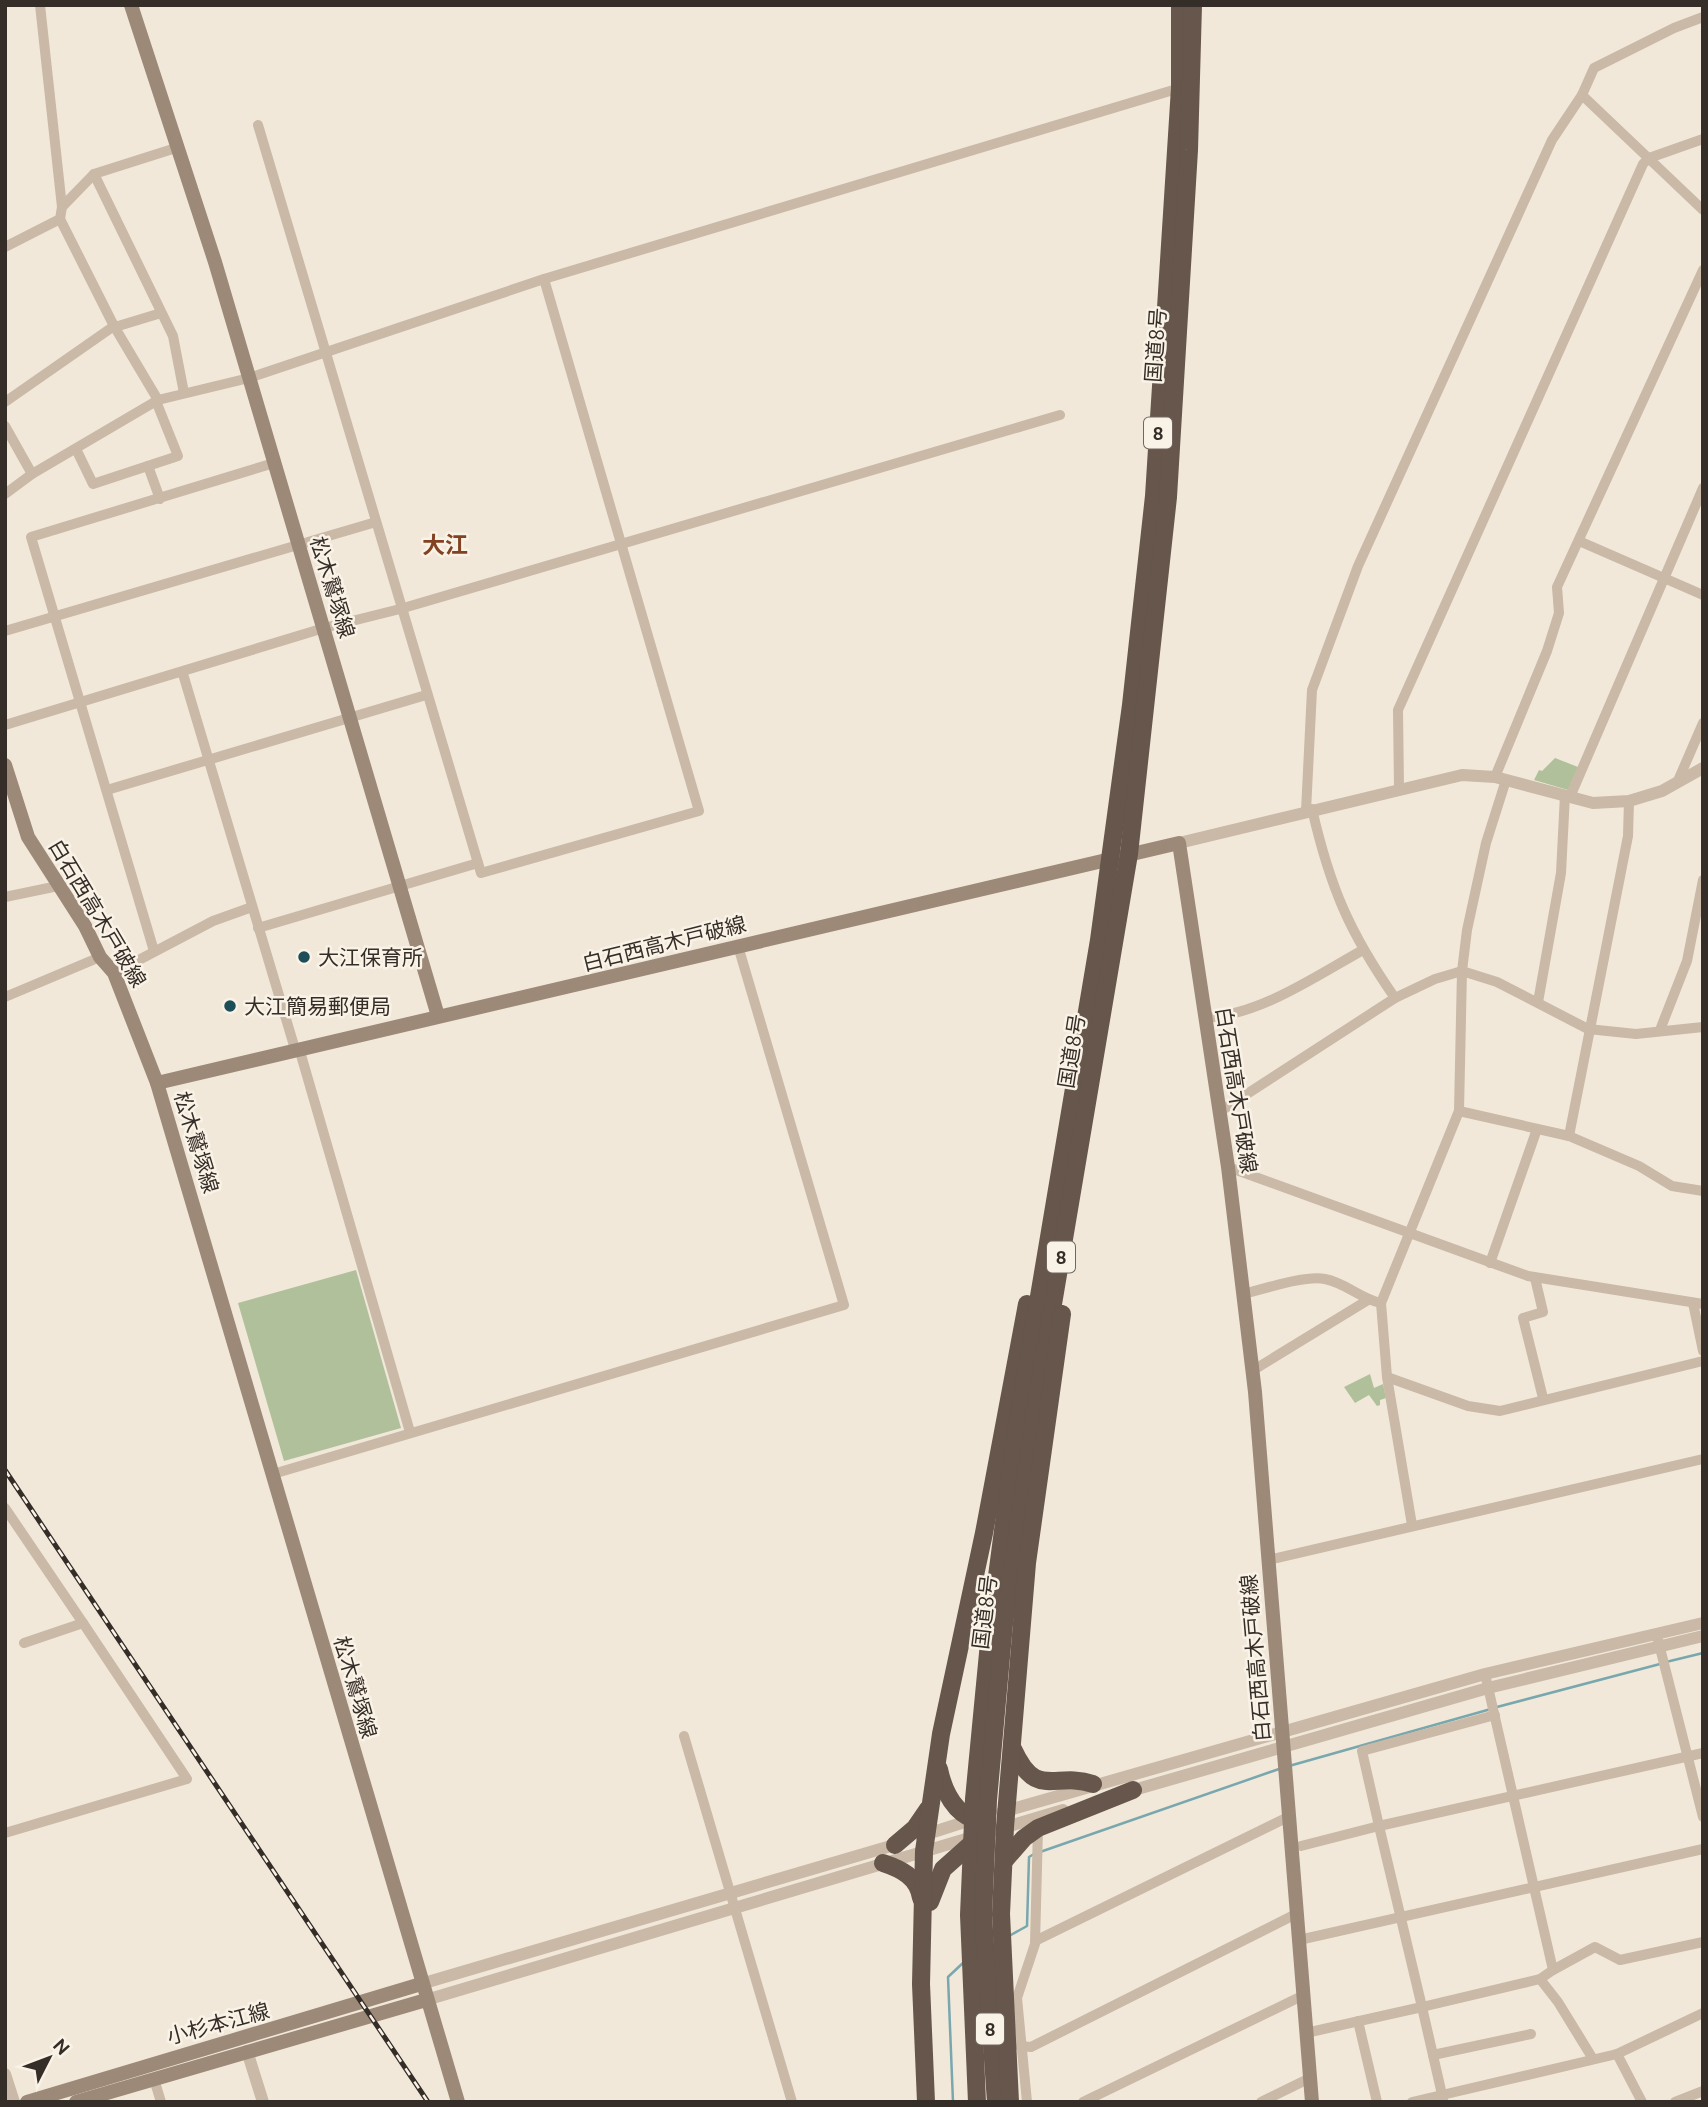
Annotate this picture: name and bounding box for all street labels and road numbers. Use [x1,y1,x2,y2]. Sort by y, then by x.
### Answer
street label: 国道8号 [1140,307,1170,383]
road number: 8 [1144,418,1172,448]
street label: 松木鷲塚線 [306,533,360,641]
street label: 白石西高木戸破線 [44,835,152,991]
street label: 白石西高木戸破線 [580,911,748,975]
street label: 白石西高木戸破線 [1212,1005,1262,1175]
street label: 国道8号 [1053,1012,1089,1090]
street label: 松木鷲塚線 [170,1088,224,1196]
road number: 8 [1047,1242,1075,1273]
street label: 国道8号 [968,1573,1000,1651]
street label: 白石西高木戸破線 [1236,1573,1274,1743]
street label: 松木鷲塚線 [330,1633,382,1741]
street label: 小杉本江線 [164,1998,272,2048]
road number: 8 [976,2013,1004,2044]

